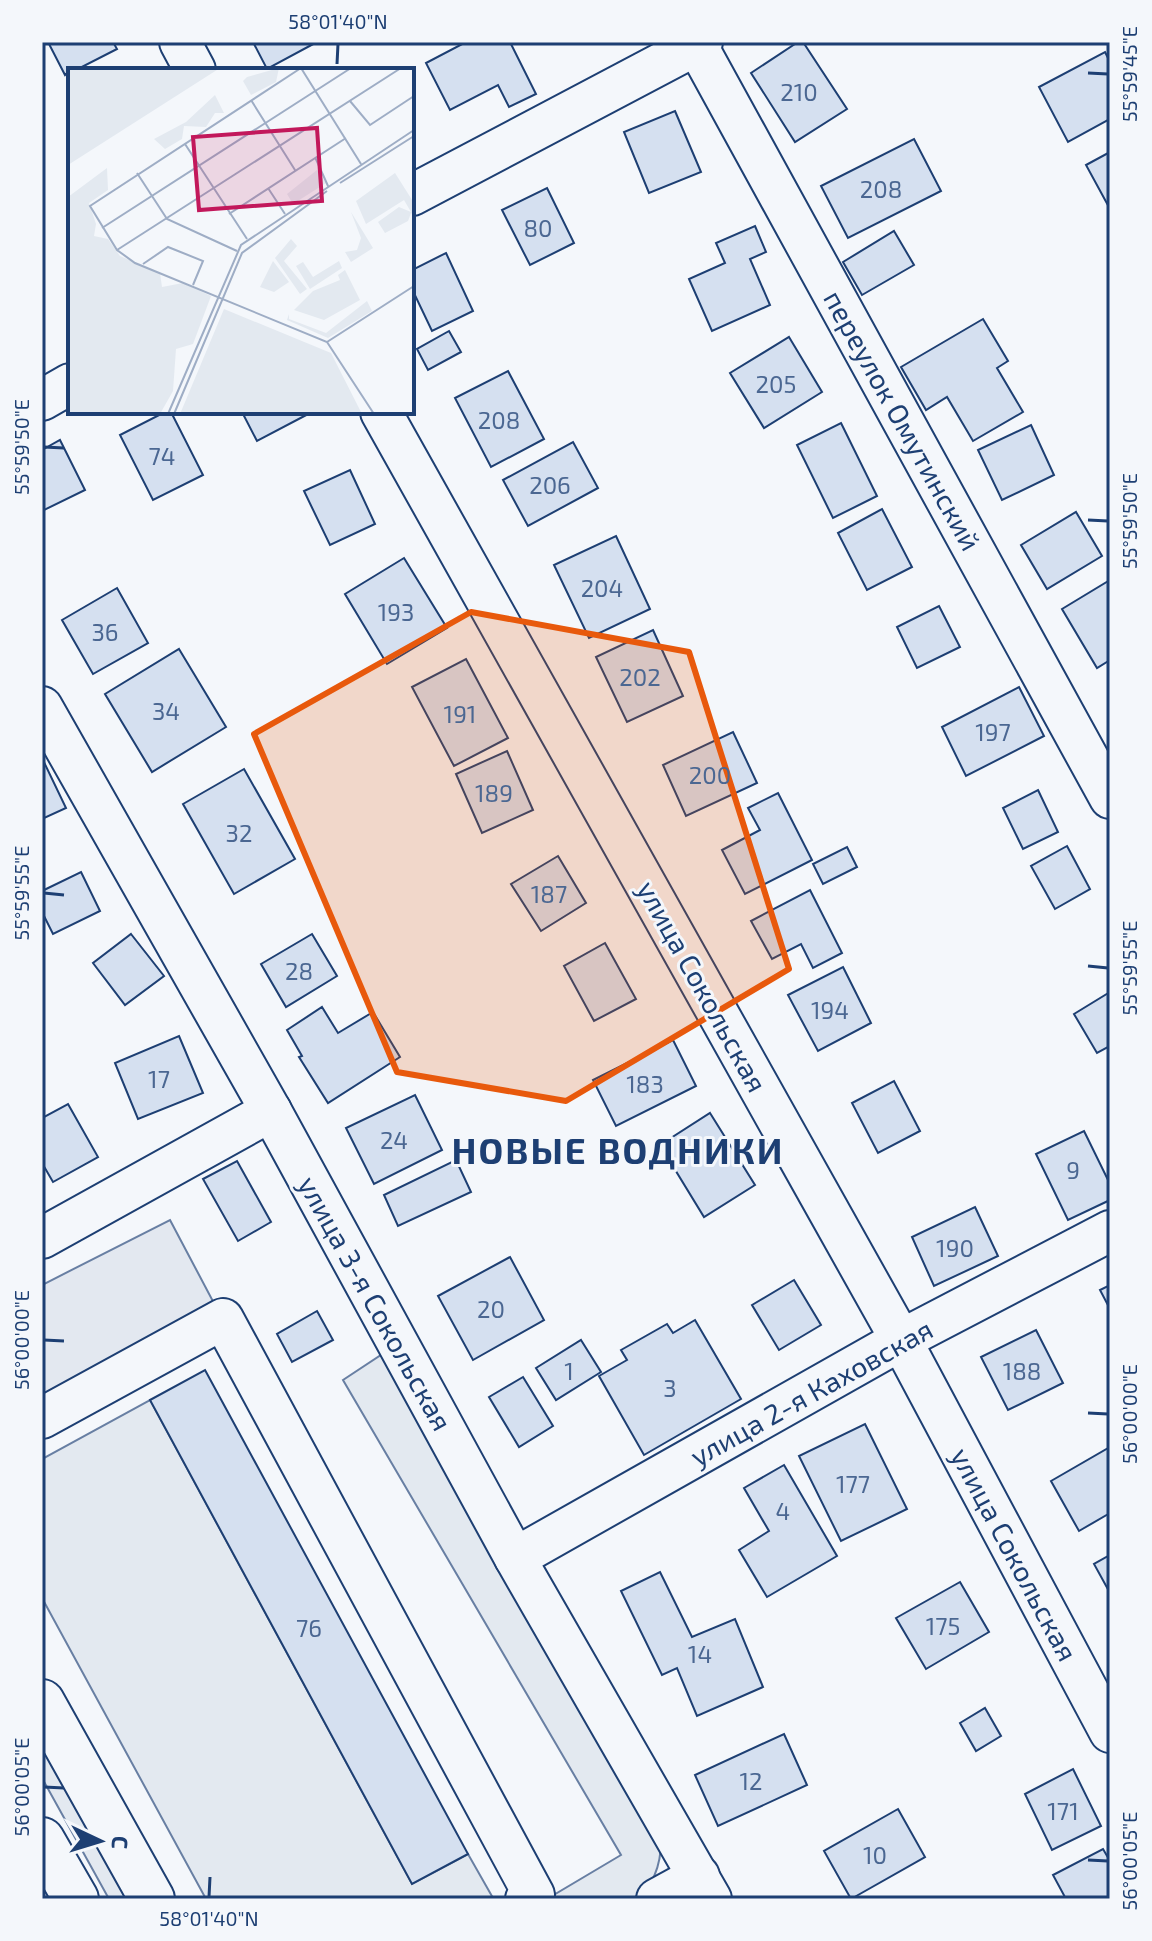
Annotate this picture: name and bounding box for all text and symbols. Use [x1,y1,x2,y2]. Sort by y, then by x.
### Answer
text: 58°01'40"N [288,9,388,33]
text: 55°59'45"E [1117,26,1141,122]
inset map [68,68,414,414]
house number: 210 [780,77,818,106]
house number: 208 [860,174,902,203]
house number: 80 [523,213,553,242]
street label: переулок Омутинский [817,284,989,556]
house number: 205 [756,369,796,398]
text: 55°59'50"E [9,399,33,495]
house number: 208 [478,405,520,434]
house number: 74 [148,441,176,470]
house number: 206 [529,470,571,499]
text: 55°59'50"E [1117,473,1141,569]
house number: 204 [581,573,623,602]
house number: 193 [378,597,414,626]
house number: 36 [91,617,119,646]
house number: 202 [619,662,661,691]
house number: 34 [152,696,180,725]
house number: 191 [444,699,476,728]
house number: 197 [975,717,1011,746]
house number: 200 [689,760,731,789]
house number: 189 [475,778,513,807]
house number: 32 [226,818,252,847]
text: 55°59'55"E [9,846,33,940]
street label: улица Сокольская [631,874,775,1098]
house number: 187 [531,879,567,908]
text: 55°59'55"E [1117,921,1141,1015]
house number: 28 [285,956,313,985]
house number: 194 [811,995,849,1024]
house number: 17 [148,1064,170,1093]
house number: 183 [626,1069,664,1098]
house number: 24 [380,1125,408,1154]
district label: НОВЫЕ ВОДНИКИ [451,1128,785,1171]
house number: 9 [1066,1155,1080,1184]
street label: улица 3-я Сокольская [292,1170,460,1436]
house number: 190 [936,1233,974,1262]
text: 56°00'00"E [9,1290,33,1390]
house number: 20 [477,1294,505,1323]
street label: улица 2-я Каховская [684,1311,938,1473]
house number: 1 [564,1356,574,1385]
house number: 188 [1003,1356,1041,1385]
text: 56°00'00"E [1117,1364,1141,1464]
house number: 3 [663,1373,677,1402]
street label: улица Сокольская [944,1442,1086,1666]
house number: 177 [836,1469,870,1498]
house number: 4 [776,1496,790,1525]
house number: 175 [926,1611,960,1640]
house number: 76 [296,1613,322,1642]
house number: 14 [688,1639,712,1668]
text: 56°00'05"E [9,1738,33,1836]
house number: 12 [739,1766,763,1795]
house number: 171 [1047,1796,1079,1825]
north arrow [60,1801,140,1881]
text: 56°00'05"E [1117,1812,1141,1910]
text: С [108,1835,134,1850]
house number: 10 [863,1840,887,1869]
text: 58°01'40"N [159,1906,259,1930]

